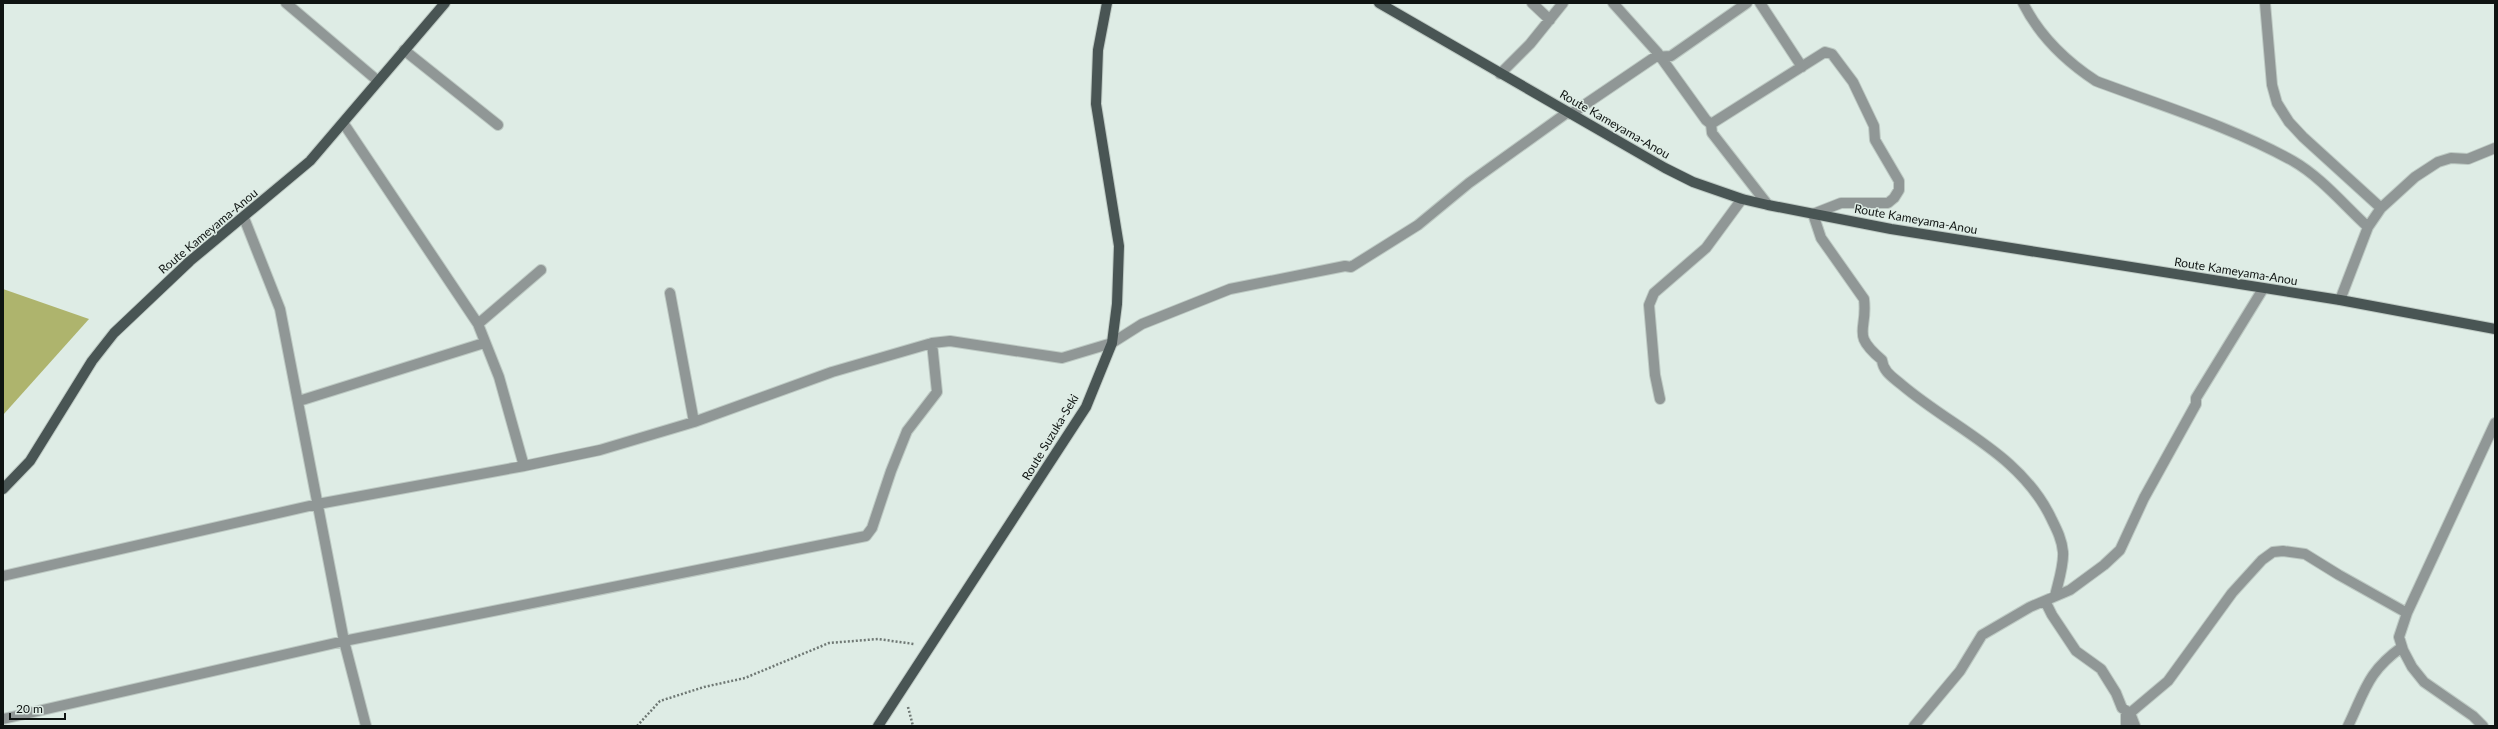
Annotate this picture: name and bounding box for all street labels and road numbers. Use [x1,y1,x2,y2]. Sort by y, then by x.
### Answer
street label: Route Kameyama-Anou [1557,86,1673,162]
street label: Route Kameyama-Anou [155,185,261,277]
street label: Route Kameyama-Anou [1853,201,1979,237]
street label: Route Kameyama-Anou [2173,254,2299,288]
street label: Route Suzuka-Seki [1018,391,1082,483]

